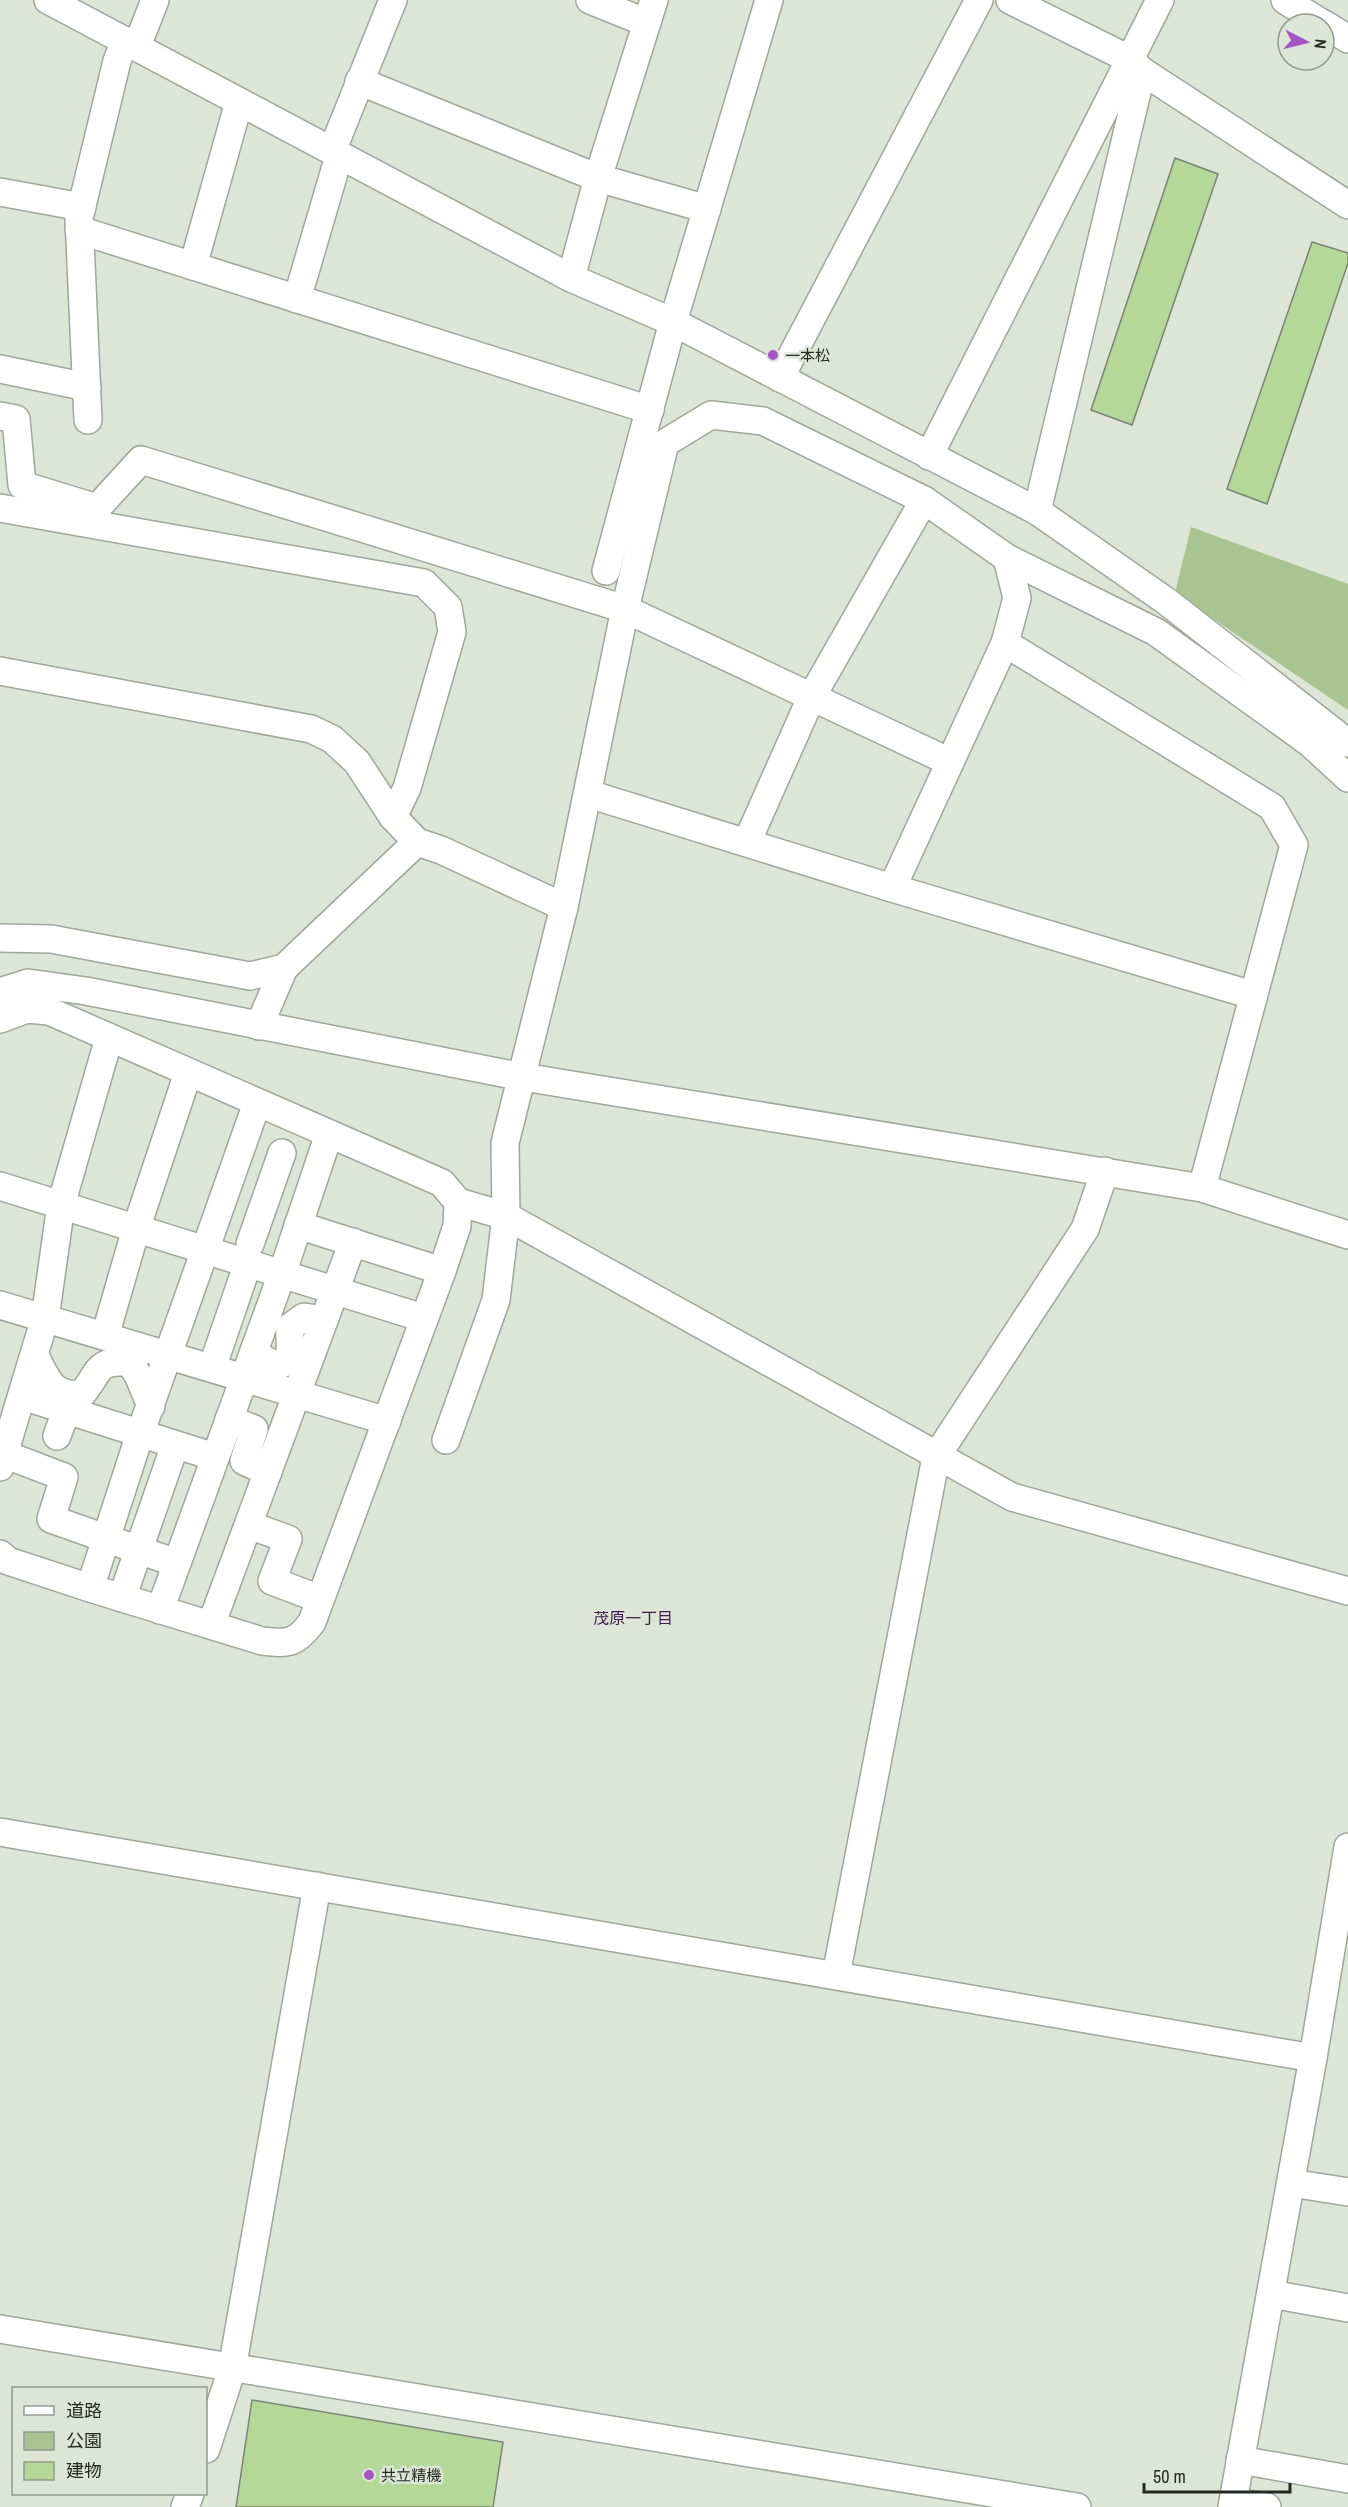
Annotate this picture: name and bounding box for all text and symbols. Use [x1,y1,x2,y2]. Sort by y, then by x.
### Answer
north arrow [1276,12,1336,72]
text: N [1309,38,1332,50]
place label: 一本松 [785,345,830,366]
marker: 一本松 [766,348,780,362]
district label: 茂原一丁目 [593,1607,673,1629]
legend [12,2387,207,2495]
text: 道路 [66,2398,102,2423]
text: 公園 [66,2428,102,2453]
scale bar [1144,2456,1290,2494]
text: 建物 [66,2458,102,2483]
text: 50 m [1153,2464,1186,2489]
place label: 共立精機 [381,2465,441,2486]
marker: 共立精機 [362,2468,376,2482]

